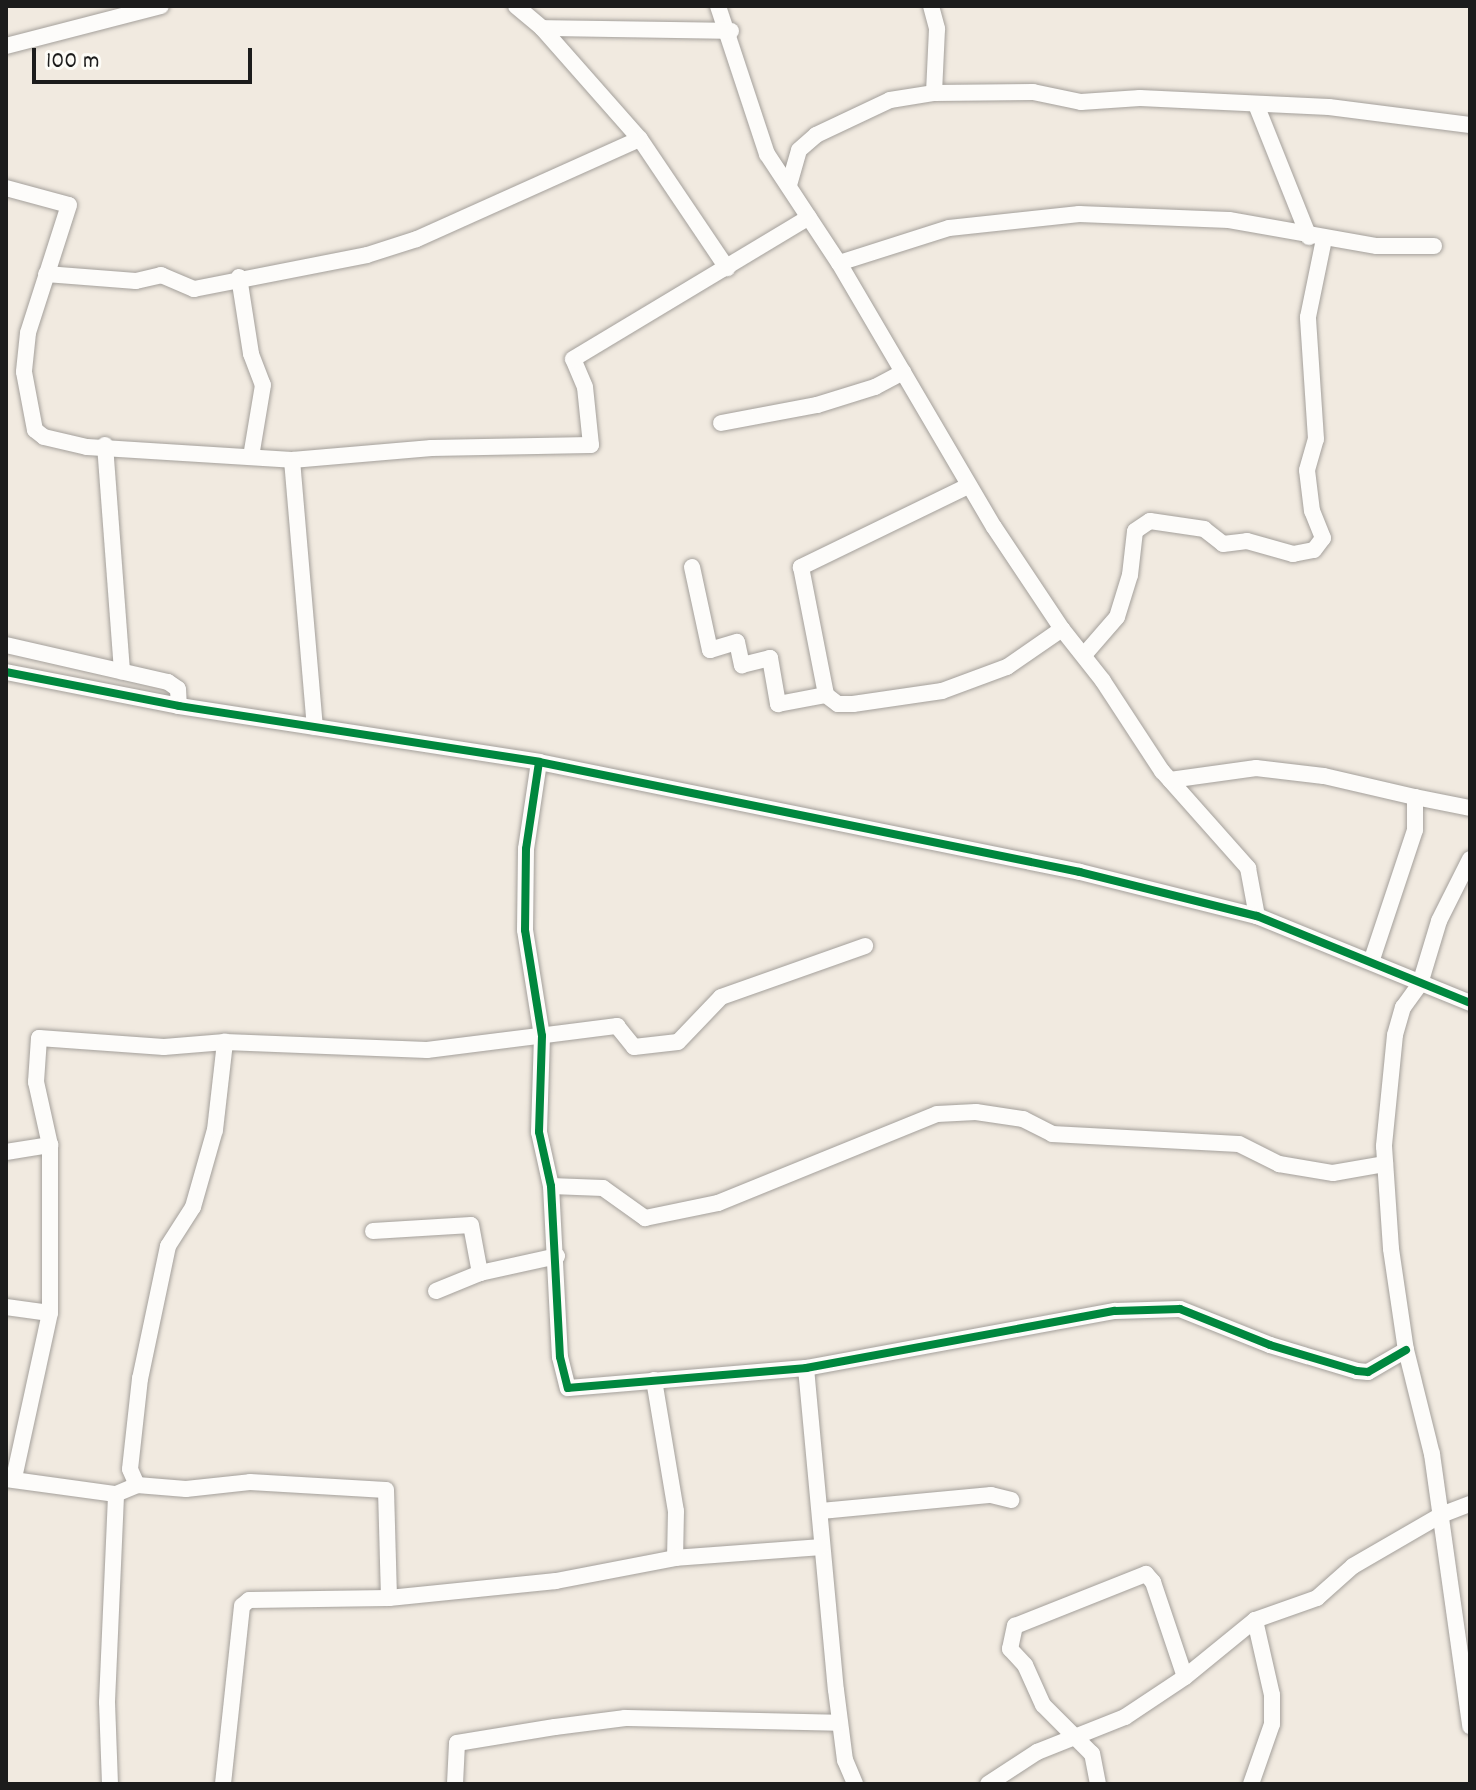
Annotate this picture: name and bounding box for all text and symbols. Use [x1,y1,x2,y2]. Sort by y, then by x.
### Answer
scale bar [36,32,256,82]
text: 100 m [46,45,99,79]

